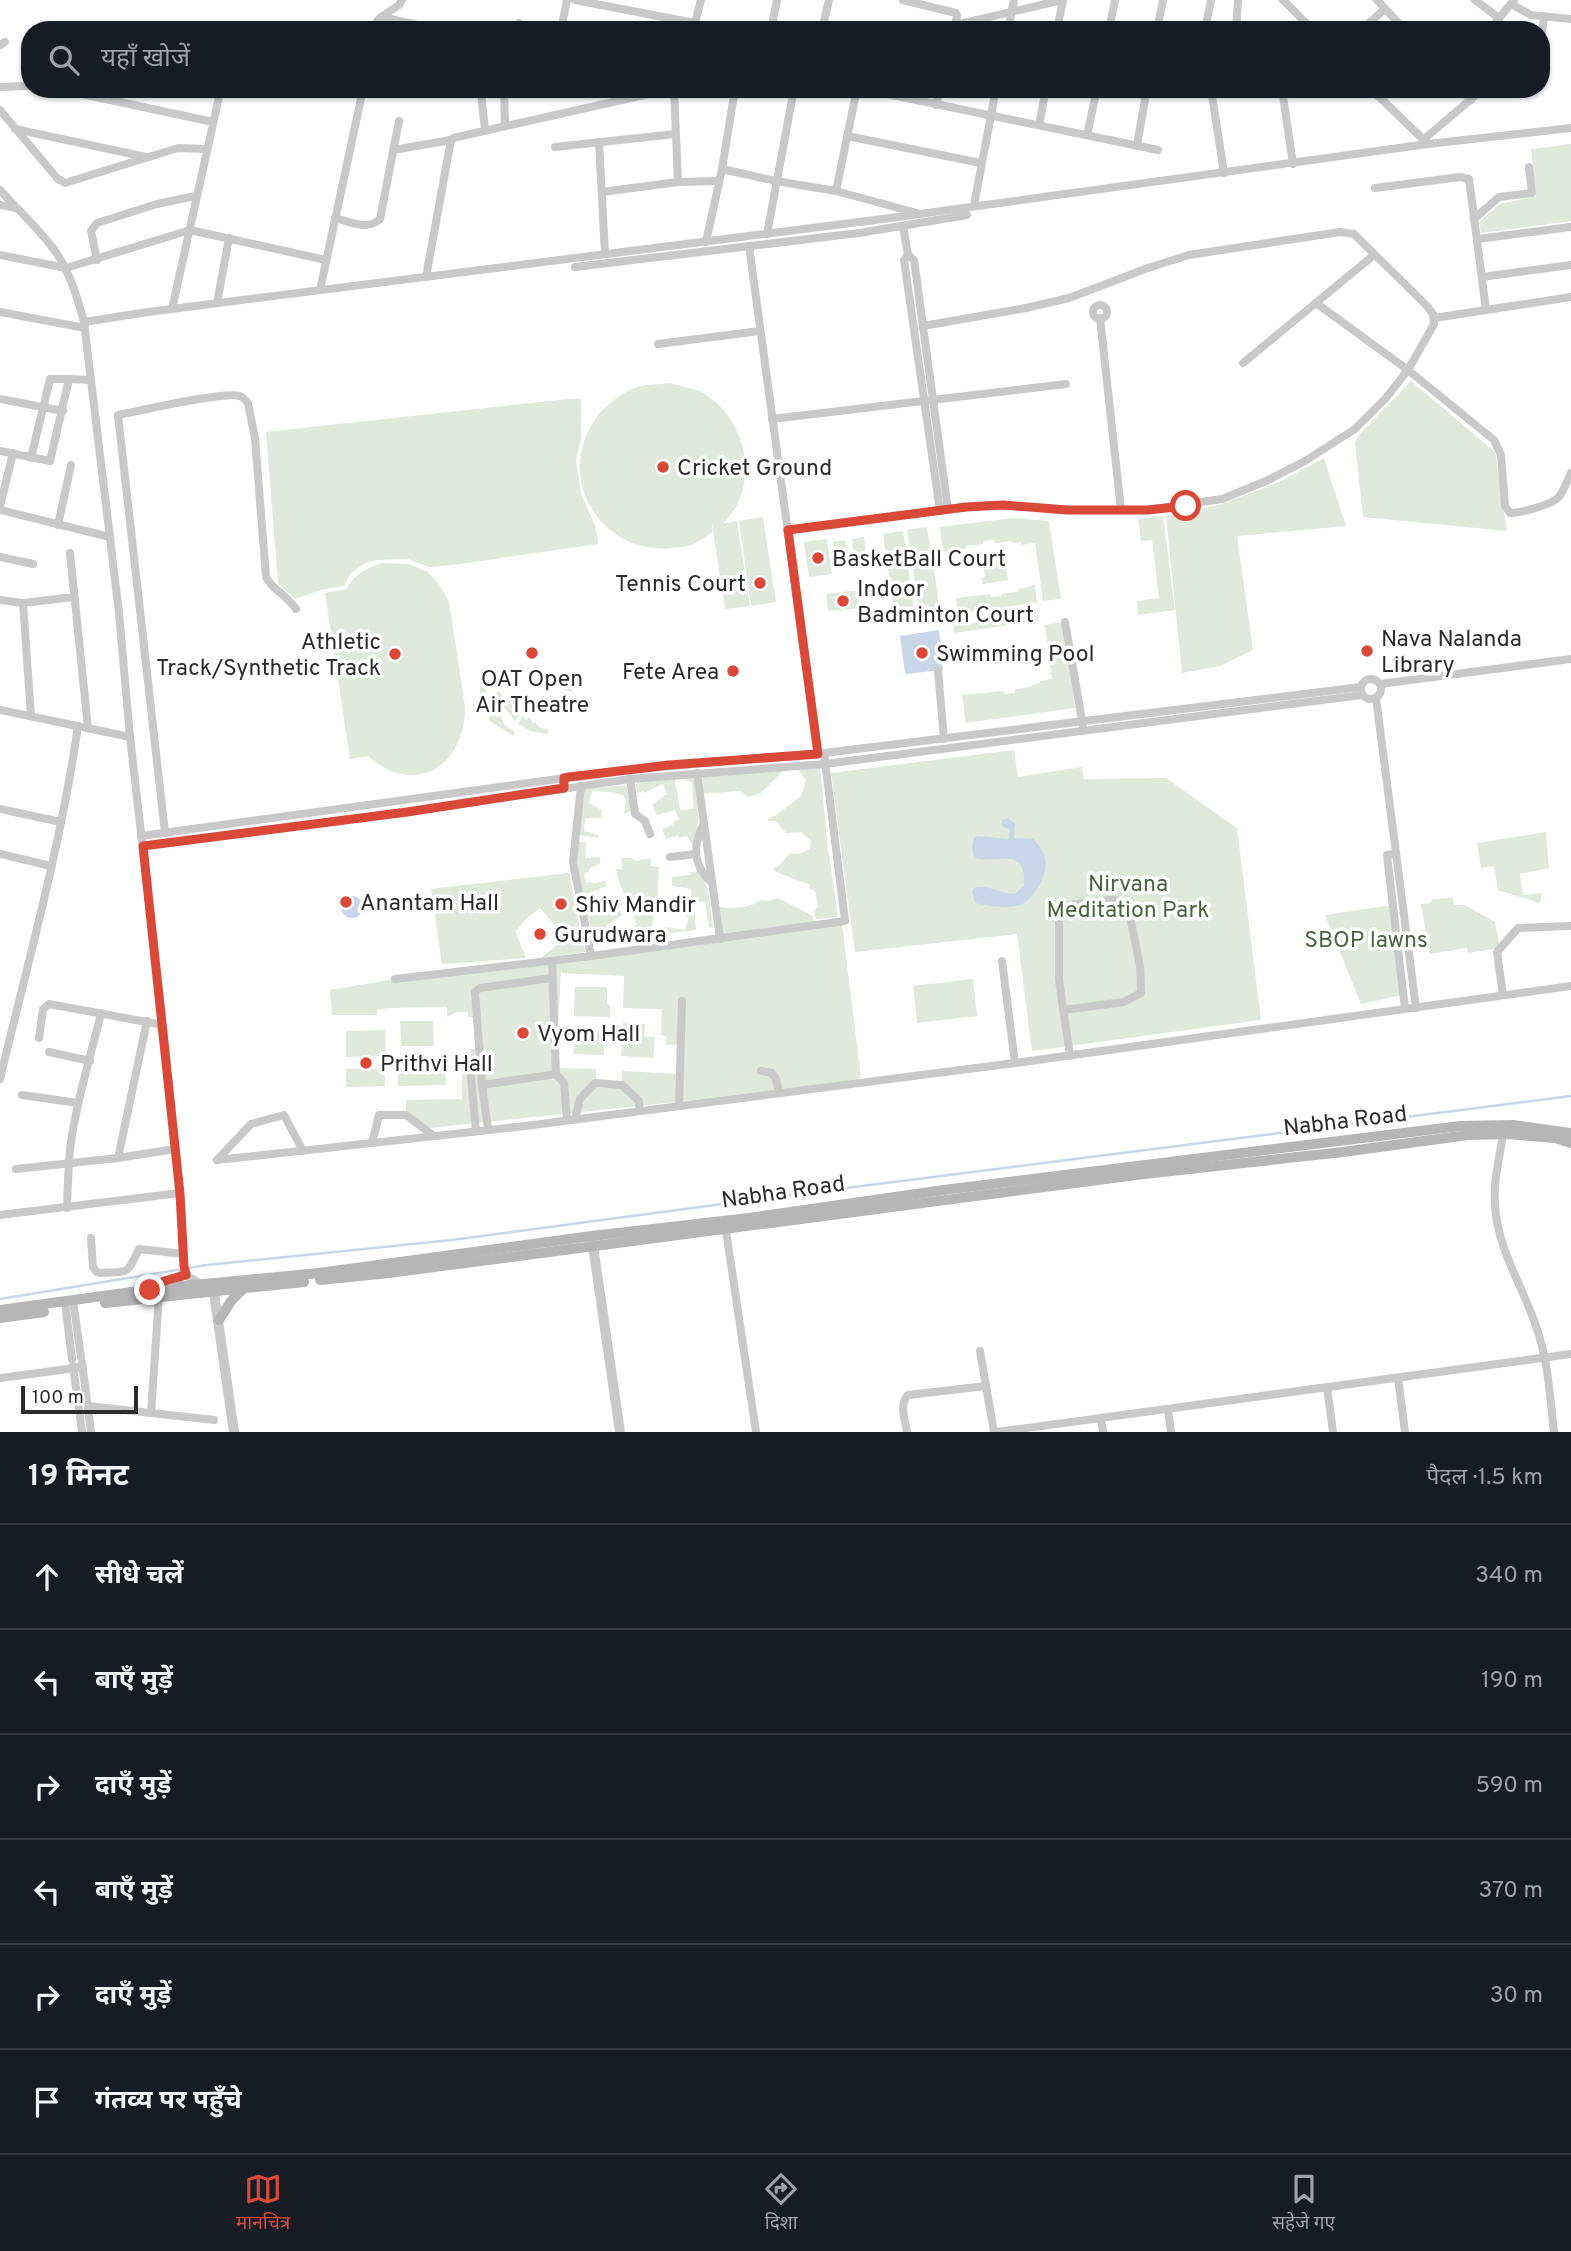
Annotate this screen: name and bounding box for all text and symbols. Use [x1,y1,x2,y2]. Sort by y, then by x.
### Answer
search box [21,21,1550,98]
icon: search [45,41,83,79]
text: यहाँ खोजें [101,43,190,76]
place label: Cricket Ground [677,455,832,484]
marker: Cricket Ground [655,459,671,475]
route start [1170,490,1201,521]
place label: BasketBall Court [832,546,1006,575]
marker: BasketBall Court [810,550,826,566]
place label: Tennis Court [615,571,746,600]
marker: Tennis Court [752,575,768,591]
place label: Indoor Badminton Court [857,576,1034,631]
marker: Indoor Badminton Court [835,593,851,609]
place label: Nava Nalanda Library [1381,626,1522,681]
place label: Athletic Track/Synthetic Track [156,629,381,684]
place label: Swimming Pool [936,641,1095,670]
marker: Nava Nalanda Library [1359,643,1375,659]
marker: OAT Open Air Theatre [524,645,540,661]
marker: Swimming Pool [914,645,930,661]
marker: Athletic Track/Synthetic Track [387,646,403,662]
place label: Fete Area [622,659,719,688]
marker: Fete Area [725,663,741,679]
place label: OAT Open Air Theatre [475,666,589,721]
park label: Nirvana Meditation Park [1047,871,1209,926]
place label: Anantam Hall [360,890,499,919]
place label: Shiv Mandir [575,892,696,921]
marker: Anantam Hall [338,894,354,910]
marker: Shiv Mandir [553,896,569,912]
place label: Gurudwara [554,922,667,951]
marker: Gurudwara [532,926,548,942]
park label: SBOP lawns [1304,927,1428,956]
place label: Vyom Hall [537,1021,640,1050]
marker: Vyom Hall [515,1025,531,1041]
place label: Prithvi Hall [380,1051,493,1080]
marker: Prithvi Hall [358,1055,374,1071]
street label: Nabha Road [1282,1101,1409,1144]
street label: Nabha Road [720,1170,847,1216]
route end [134,1274,165,1305]
scale bar [21,1383,138,1415]
text: 100 m [32,1386,84,1410]
text: 19 मिनट [28,1459,129,1496]
text: पैदल · 1.5 km [1426,1464,1543,1493]
icon: ahead [28,1558,66,1596]
text: सीधे चलें [95,1560,183,1593]
text: 340 m [1475,1562,1543,1591]
icon: left [28,1663,66,1701]
text: बाएँ मुड़ें [95,1665,173,1698]
text: 190 m [1481,1667,1543,1696]
icon: right [28,1768,66,1806]
text: दाएँ मुड़ें [95,1770,171,1803]
text: 590 m [1476,1772,1543,1801]
icon: left [28,1873,66,1911]
text: बाएँ मुड़ें [95,1875,173,1908]
text: 370 m [1478,1877,1543,1906]
icon: right [28,1978,66,2016]
text: दाएँ मुड़ें [95,1980,171,2013]
text: 30 m [1490,1982,1543,2011]
icon: arrive [28,2083,66,2121]
text: गंतव्य पर पहुँचे [95,2085,242,2118]
tab: मानचित्र [236,2170,290,2237]
tab: दिशा [762,2170,800,2237]
tab: सहेजे गए [1272,2170,1335,2237]

